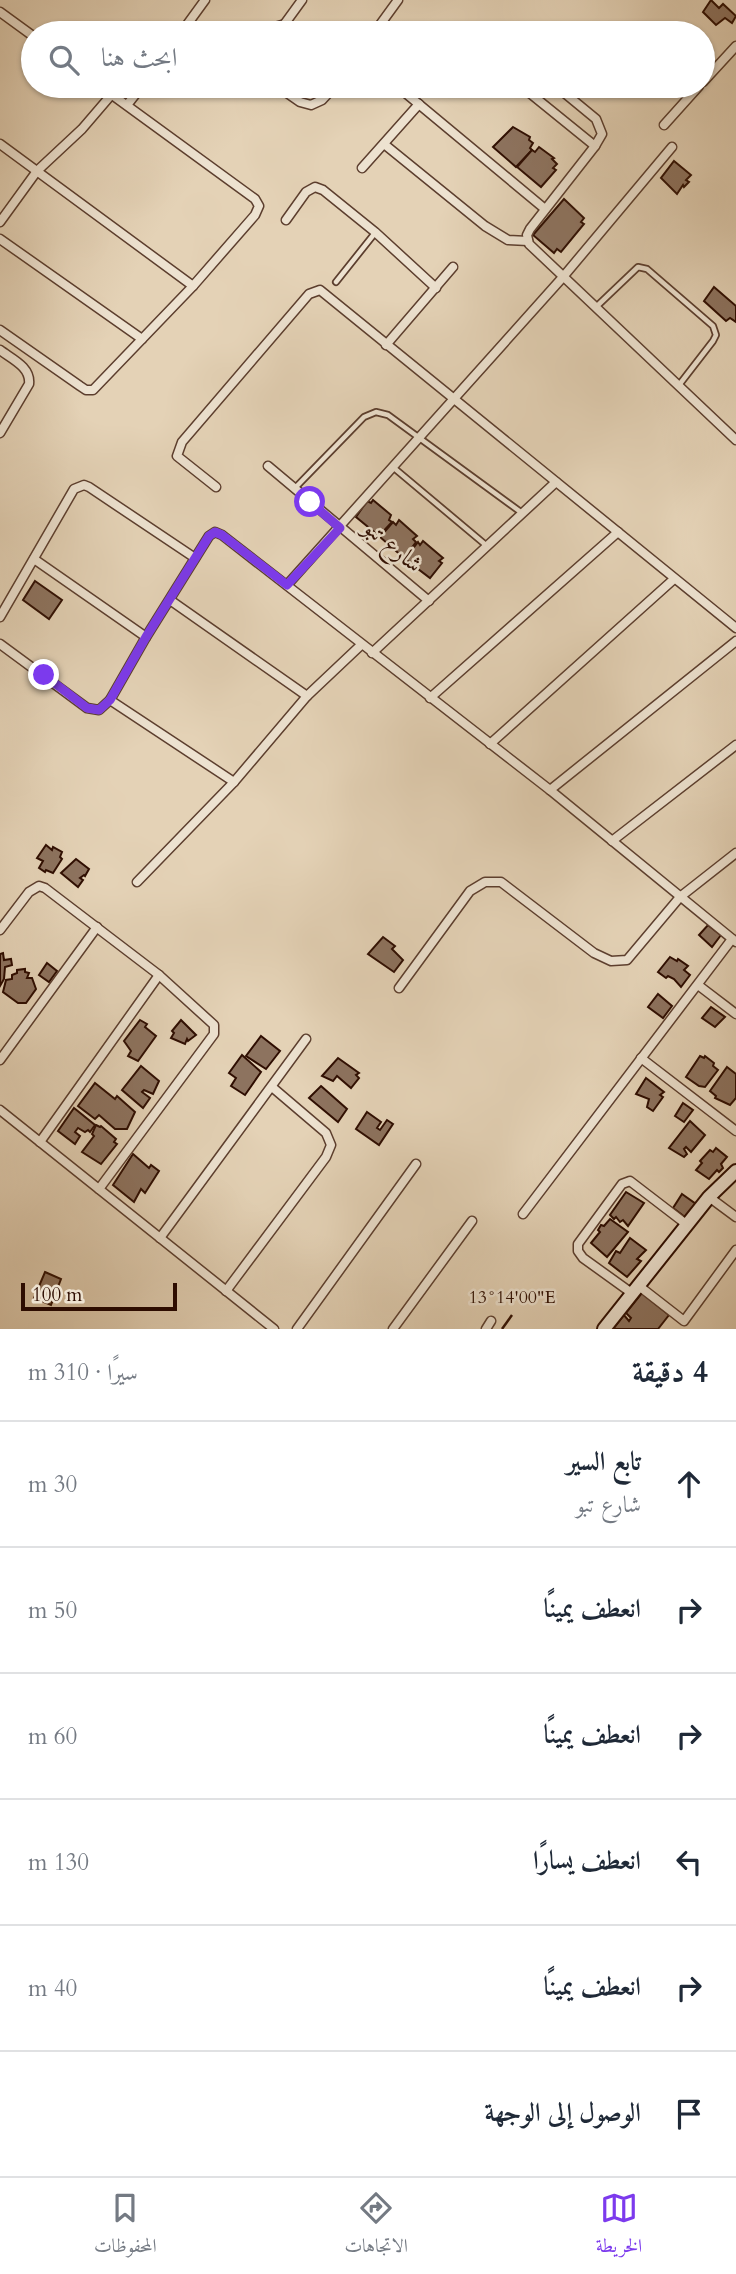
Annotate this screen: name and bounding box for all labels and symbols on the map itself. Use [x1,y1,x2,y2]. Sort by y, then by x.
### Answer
route start [294,486,325,517]
street label: شارع تبو [353,510,430,583]
route end [28,659,59,690]
scale bar [21,1280,177,1312]
text: 13°14'00"E [468,1285,556,1310]

